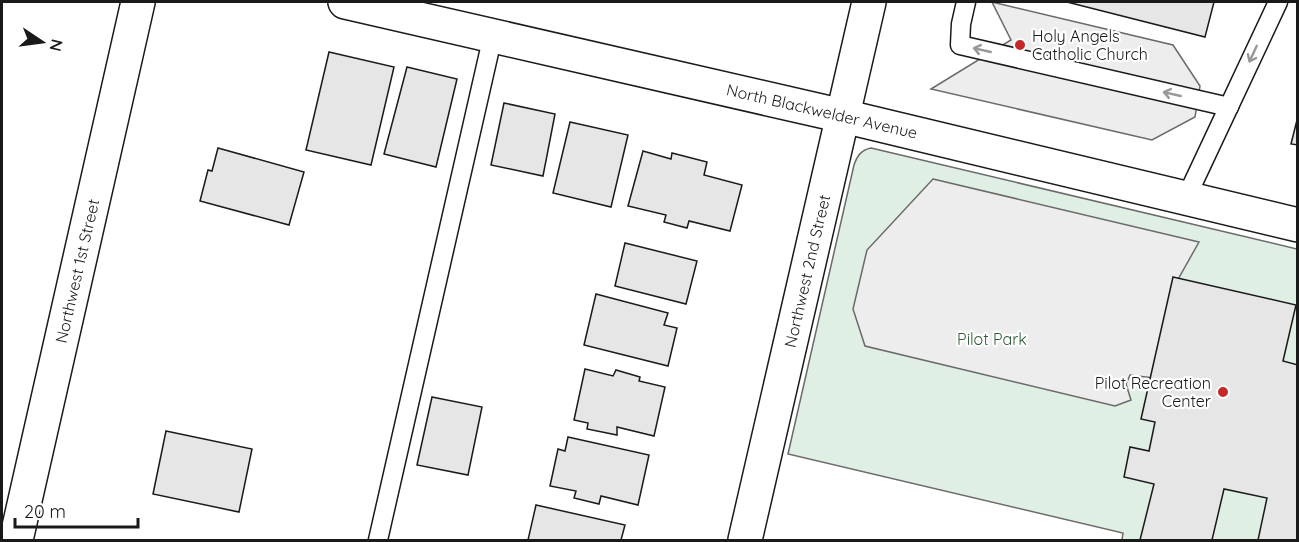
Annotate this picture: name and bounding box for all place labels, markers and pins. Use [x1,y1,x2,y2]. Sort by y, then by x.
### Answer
place label: Holy Angels Catholic Church [1032,26,1148,64]
marker: Holy Angels Catholic Church [1013,38,1027,52]
place label: Pilot Recreation Center [1095,373,1211,411]
marker: Pilot Recreation Center [1216,385,1230,399]

